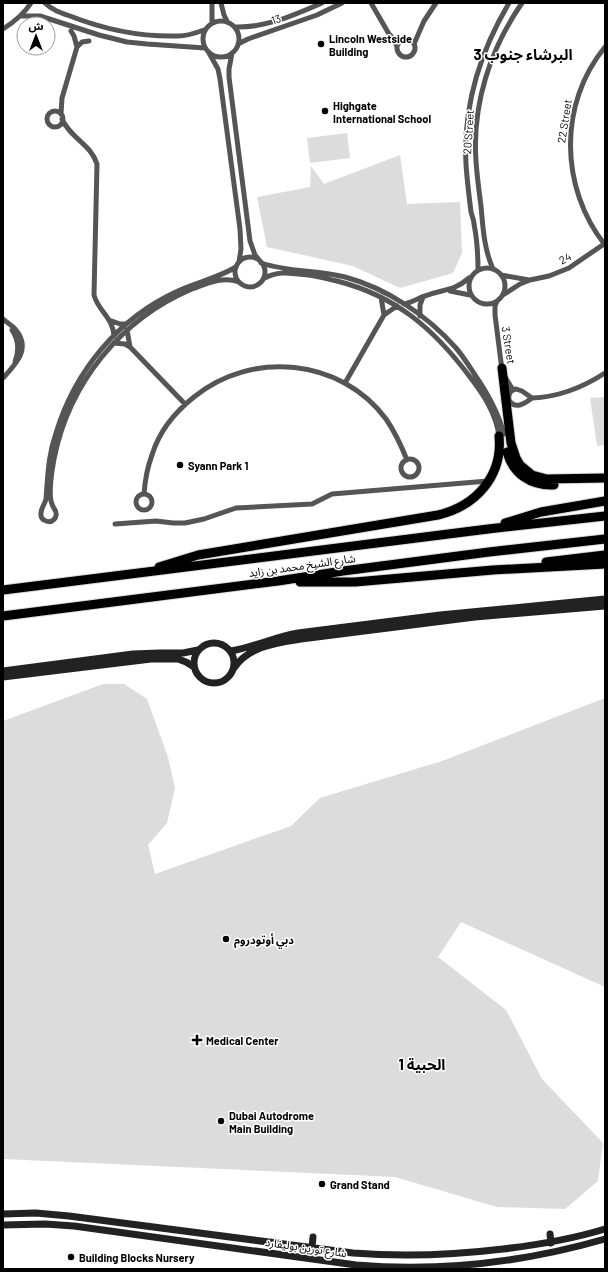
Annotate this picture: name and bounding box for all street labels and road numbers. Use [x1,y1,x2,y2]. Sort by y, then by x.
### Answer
street label: 13 [269,11,283,27]
street label: 22 Street [554,98,574,144]
street label: 20 Street [460,109,476,155]
street label: 24 [557,249,573,267]
street label: 3 Street [500,325,518,365]
street label: شارع الشيخ محمد بن زايد [248,551,357,581]
street label: شارع تورين بوليفارد [264,1235,348,1261]

